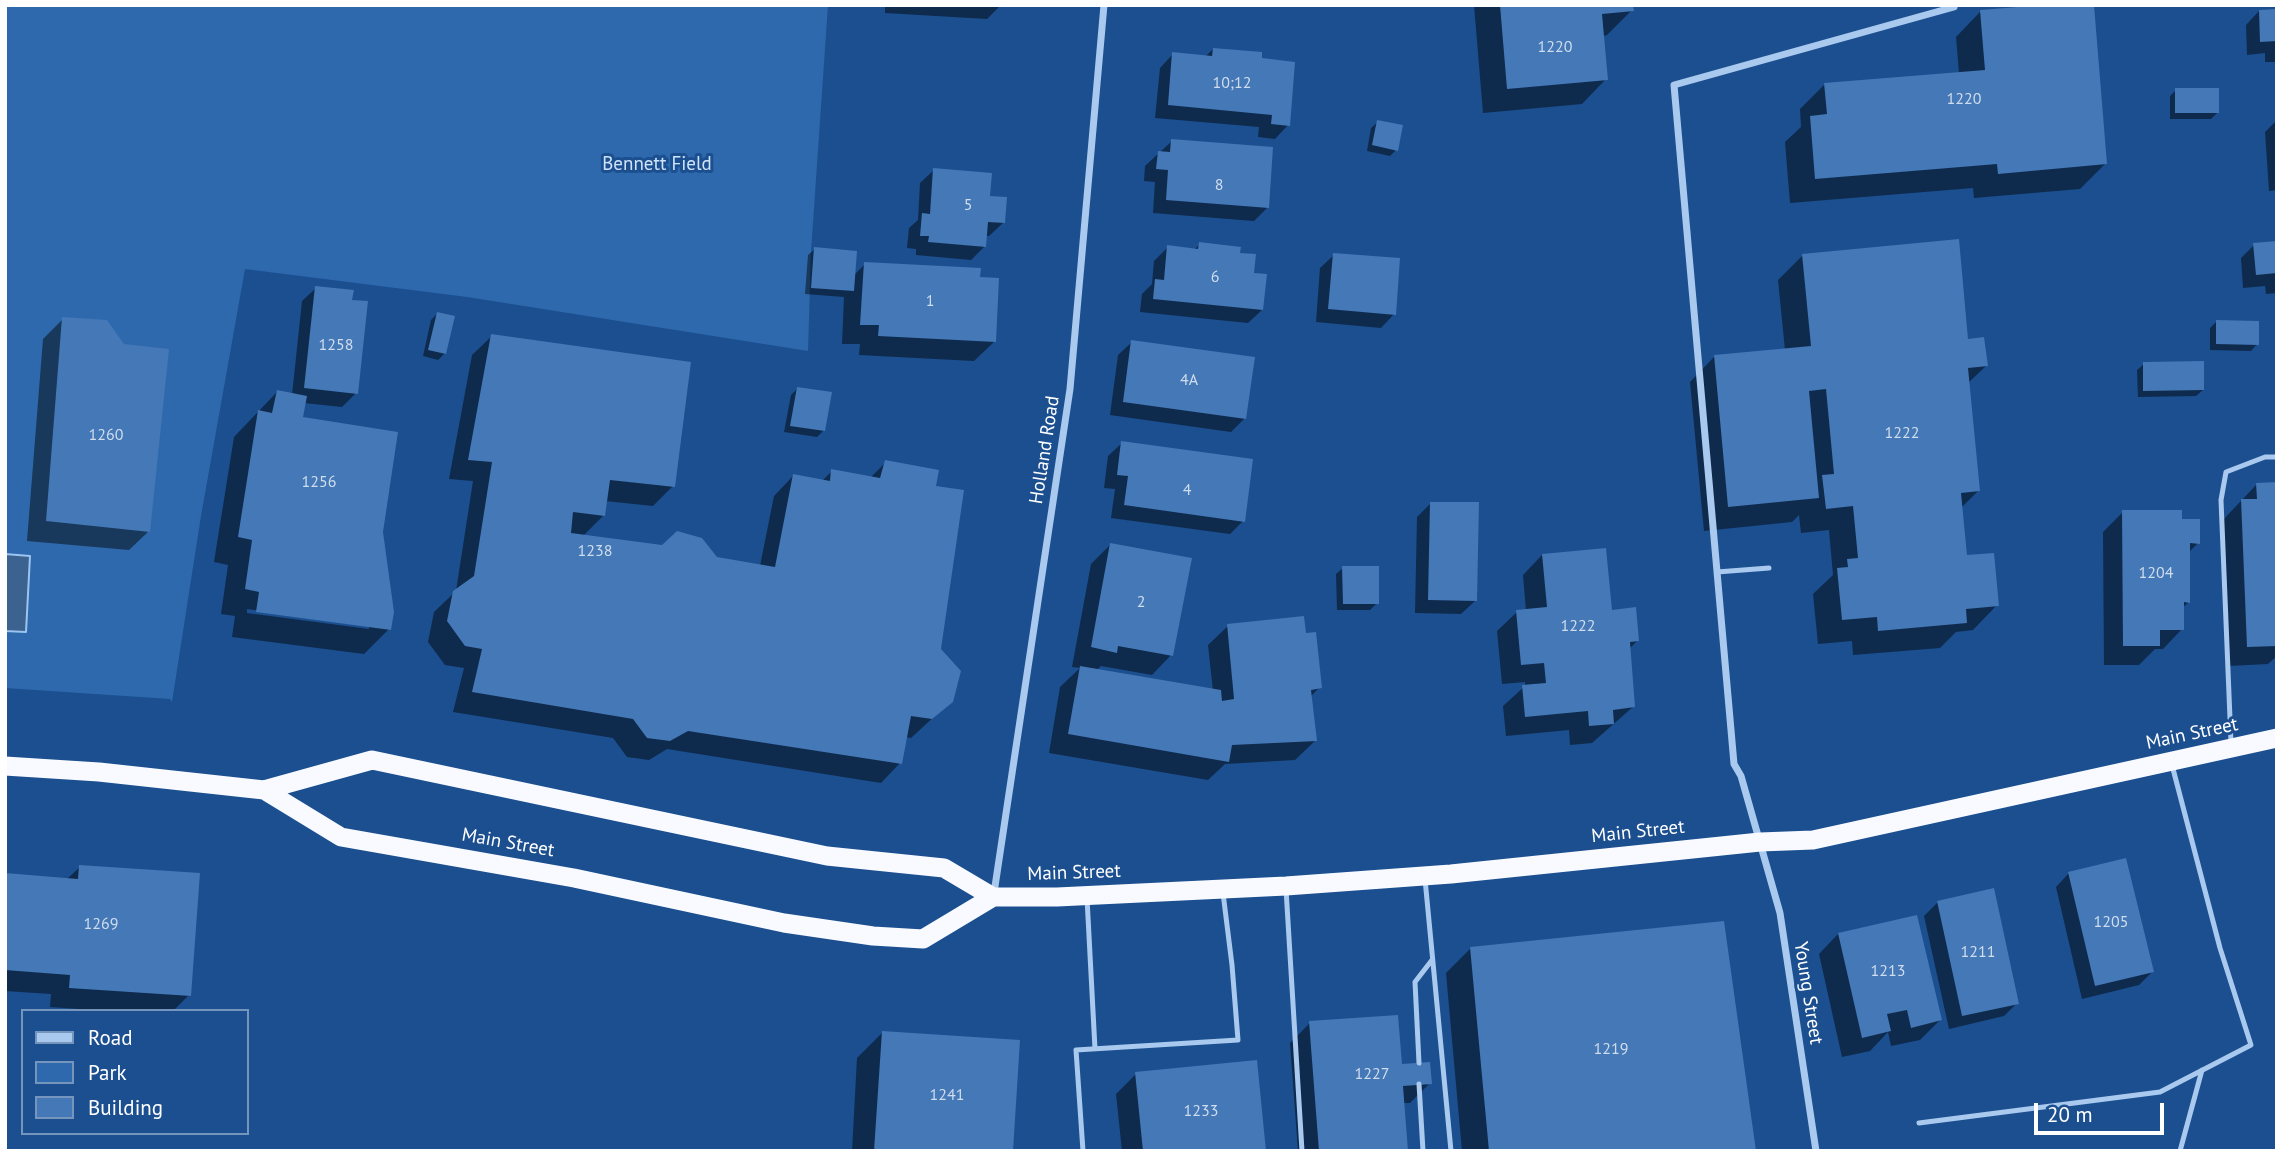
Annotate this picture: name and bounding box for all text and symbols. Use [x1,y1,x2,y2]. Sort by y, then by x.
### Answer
house number: 1220 [1538,37,1572,57]
house number: 10;12 [1213,73,1251,93]
house number: 1220 [1947,89,1981,109]
park label: Bennett Field [602,154,712,176]
house number: 8 [1215,175,1223,195]
house number: 5 [964,195,972,215]
house number: 6 [1211,267,1219,287]
house number: 1 [926,291,934,311]
house number: 1258 [319,335,353,355]
house number: 4A [1180,370,1198,390]
street label: Holland Road [1025,394,1065,506]
house number: 1222 [1885,423,1919,443]
house number: 1260 [89,425,123,445]
house number: 1256 [302,472,336,492]
house number: 4 [1183,480,1191,500]
house number: 1238 [578,541,612,561]
house number: 1204 [2139,563,2173,583]
house number: 2 [1137,592,1145,612]
house number: 1222 [1561,616,1595,636]
street label: Main Street [2144,713,2240,755]
street label: Main Street [1590,816,1686,848]
street label: Main Street [460,824,556,862]
street label: Main Street [1027,860,1121,886]
house number: 1205 [2094,912,2128,932]
house number: 1269 [84,914,118,934]
street label: Young Street [1789,940,1827,1046]
house number: 1211 [1961,942,1995,962]
house number: 1213 [1871,961,1905,981]
legend [21,1009,248,1135]
text: Road [88,1024,132,1051]
house number: 1219 [1594,1039,1628,1059]
text: Park [88,1059,127,1086]
house number: 1227 [1355,1064,1389,1084]
house number: 1241 [930,1085,964,1105]
scale bar [2037,1090,2166,1134]
text: Building [88,1094,163,1121]
house number: 1233 [1184,1101,1218,1121]
text: 20 m [2047,1101,2093,1128]

